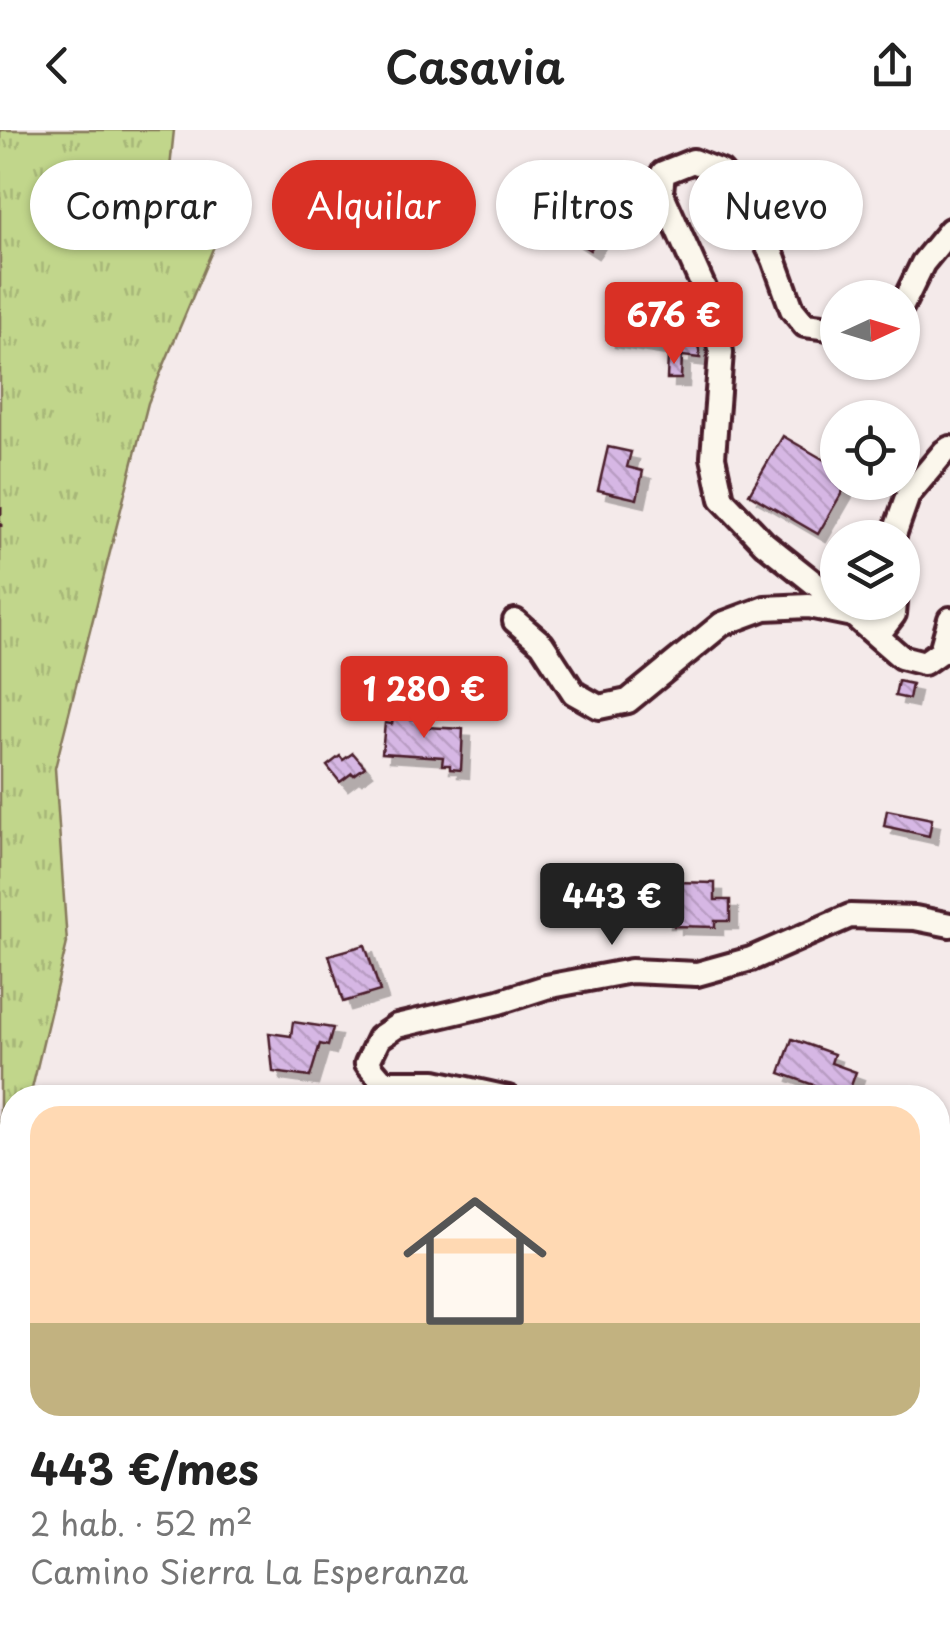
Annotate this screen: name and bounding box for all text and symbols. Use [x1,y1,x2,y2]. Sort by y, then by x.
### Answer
text: Casavia [385,31,565,99]
icon: back [30,38,85,93]
icon: share [865,38,920,93]
chip: Comprar [30,160,252,250]
chip: Alquilar [272,160,476,250]
chip: Filtros [496,160,669,250]
chip: Nuevo [689,160,863,250]
north arrow [820,280,920,380]
map controls [820,280,920,620]
pin: 676 € [604,282,744,367]
text: 676 € [627,290,721,338]
button: locate [820,400,920,500]
button: layers [820,520,920,620]
pin: 1 280 € [332,656,516,741]
text: 1 280 € [363,664,485,712]
pin: 443 € [542,863,682,948]
text: 443 € [562,871,662,919]
icon: home [385,1171,565,1351]
text: 443 €/mes [30,1436,259,1499]
text: 2 hab. · 52 m² [30,1499,253,1547]
text: Camino Sierra La Esperanza [30,1547,468,1595]

